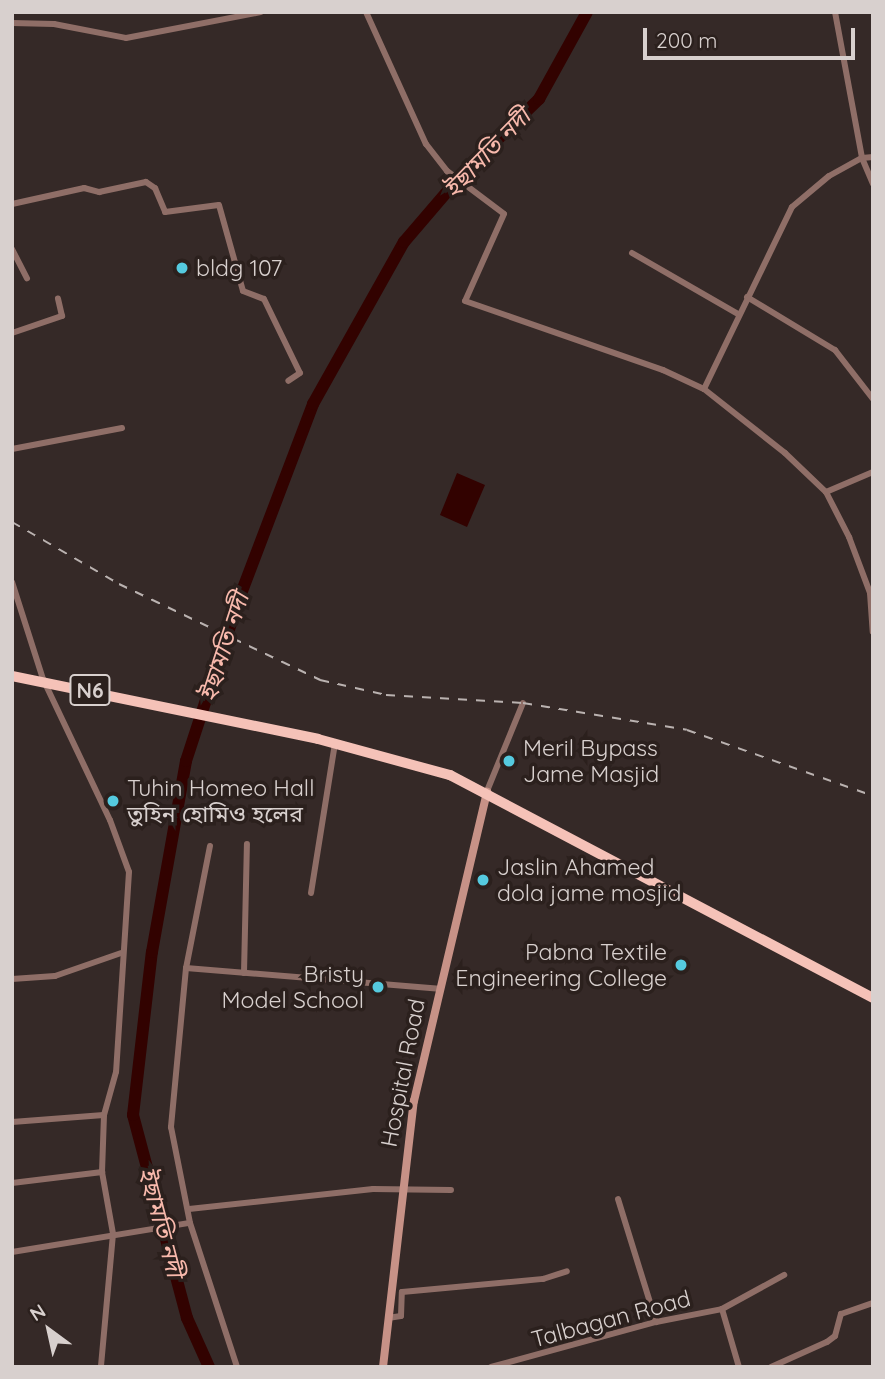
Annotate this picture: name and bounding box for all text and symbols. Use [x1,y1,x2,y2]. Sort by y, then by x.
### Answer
scale bar [647,14,859,58]
text: 200 m [656,27,718,53]
water label: ইছামতি নদী [438,103,536,203]
place label: bldg 107 [196,254,282,282]
marker: bldg 107 [174,260,190,276]
water label: ইছামতি নদী [193,589,255,705]
road number: N6 [69,672,111,708]
place label: Meril Bypass Jame Masjid [523,734,659,788]
marker: Meril Bypass Jame Masjid [501,753,517,769]
place label: Tuhin Homeo Hall তুহিন হোমিও হলের [127,774,314,828]
marker: Tuhin Homeo Hall তুহিন হোমিও হলের [105,793,121,809]
place label: Jaslin Ahamed dola jame mosjid [497,853,681,907]
marker: Jaslin Ahamed dola jame mosjid [475,872,491,888]
place label: Pabna Textile Engineering College [455,938,667,992]
marker: Pabna Textile Engineering College [673,957,689,973]
place label: Bristy Model School [222,960,364,1014]
marker: Bristy Model School [370,979,386,995]
street label: Hospital Road [375,997,431,1149]
water label: ইছামতি নদী [133,1164,189,1280]
street label: Talbagan Road [528,1285,694,1353]
north arrow [14,1295,84,1365]
text: N [25,1299,50,1326]

